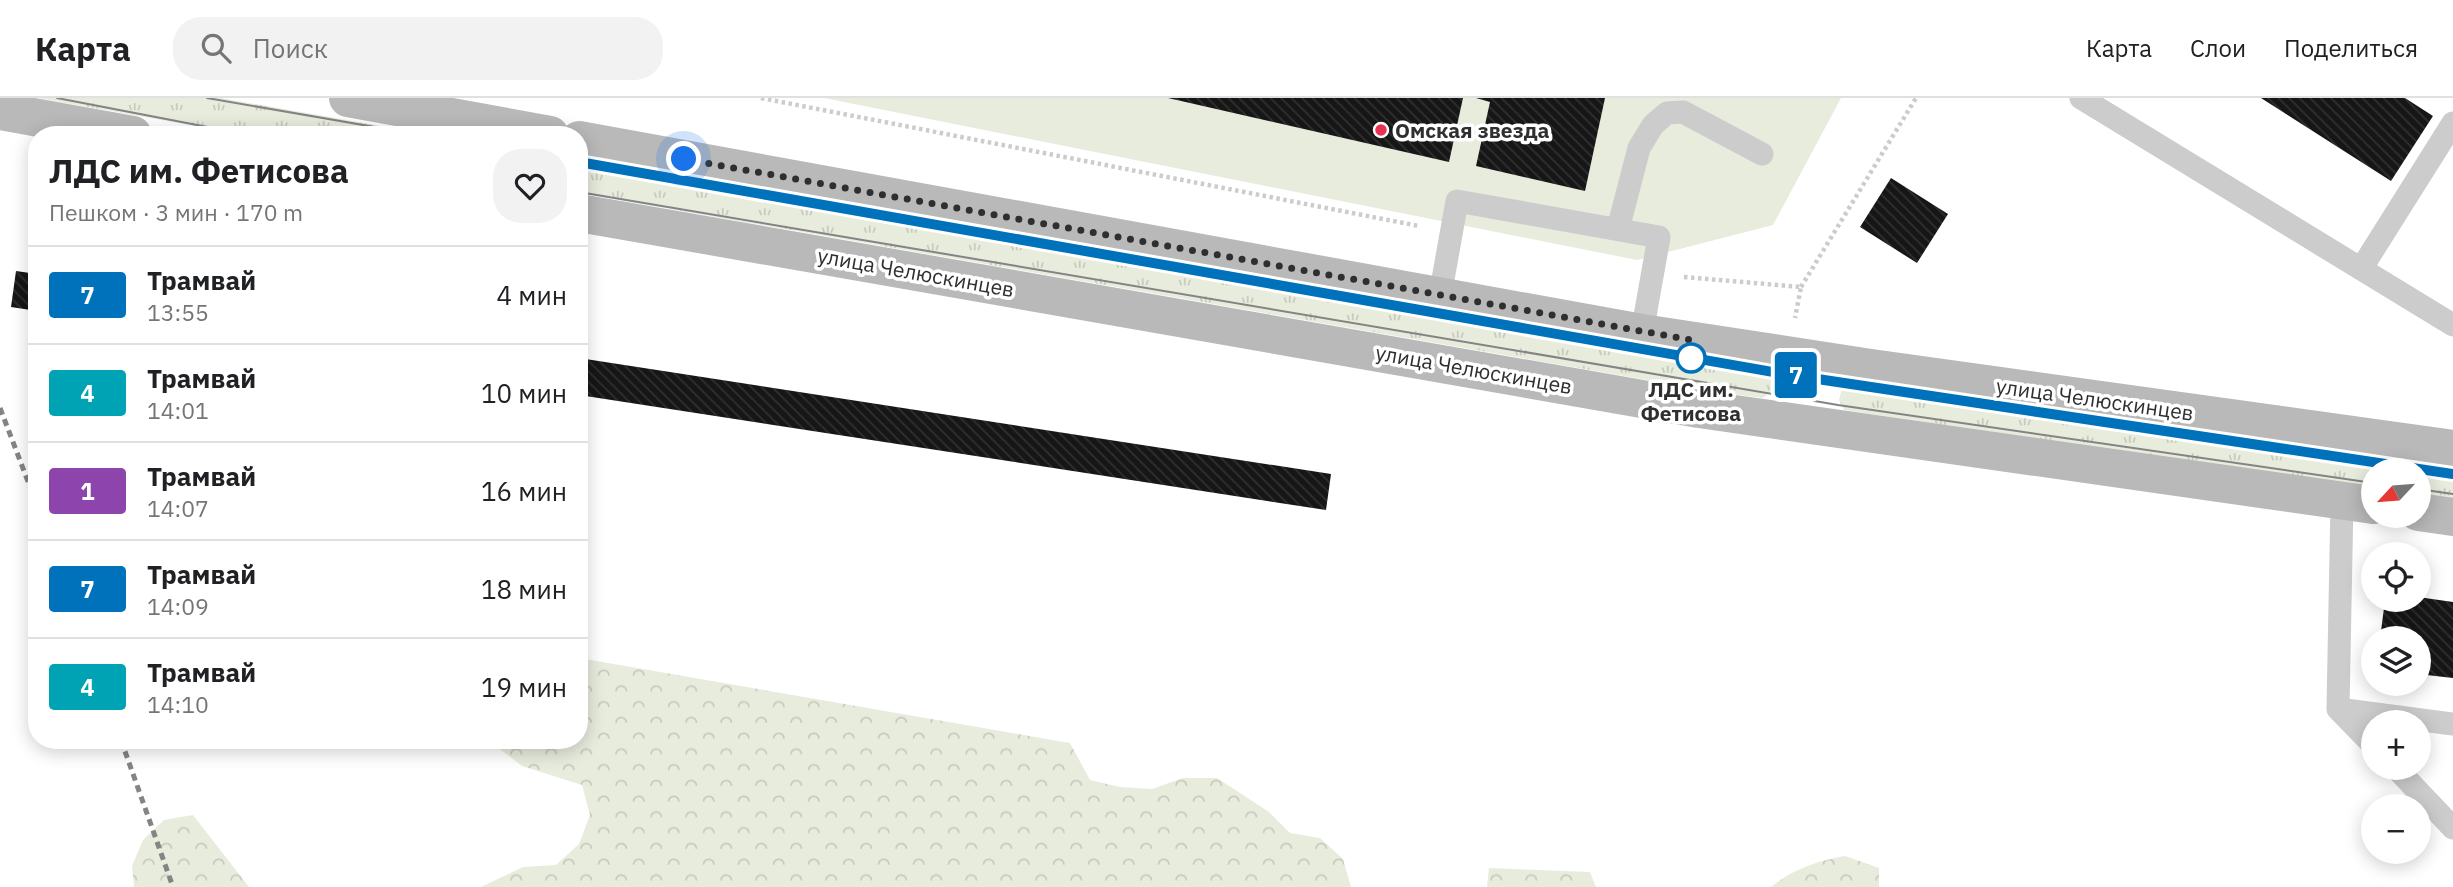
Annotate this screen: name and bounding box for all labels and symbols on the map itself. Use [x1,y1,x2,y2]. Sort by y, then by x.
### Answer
place label: Омская звезда [1395,116,1550,144]
marker: Омская звезда [1373,122,1389,138]
your location [666,141,701,176]
street label: улица Челюскинцев [816,241,1016,303]
street label: улица Челюскинцев [1374,338,1574,400]
marker: ЛДС им. Фетисова [1676,343,1706,373]
line badge: 7 [1773,352,1819,398]
street label: улица Челюскинцев [1994,371,2196,427]
place label: ЛДС им. Фетисова [1641,375,1741,427]
north arrow [2361,458,2431,528]

